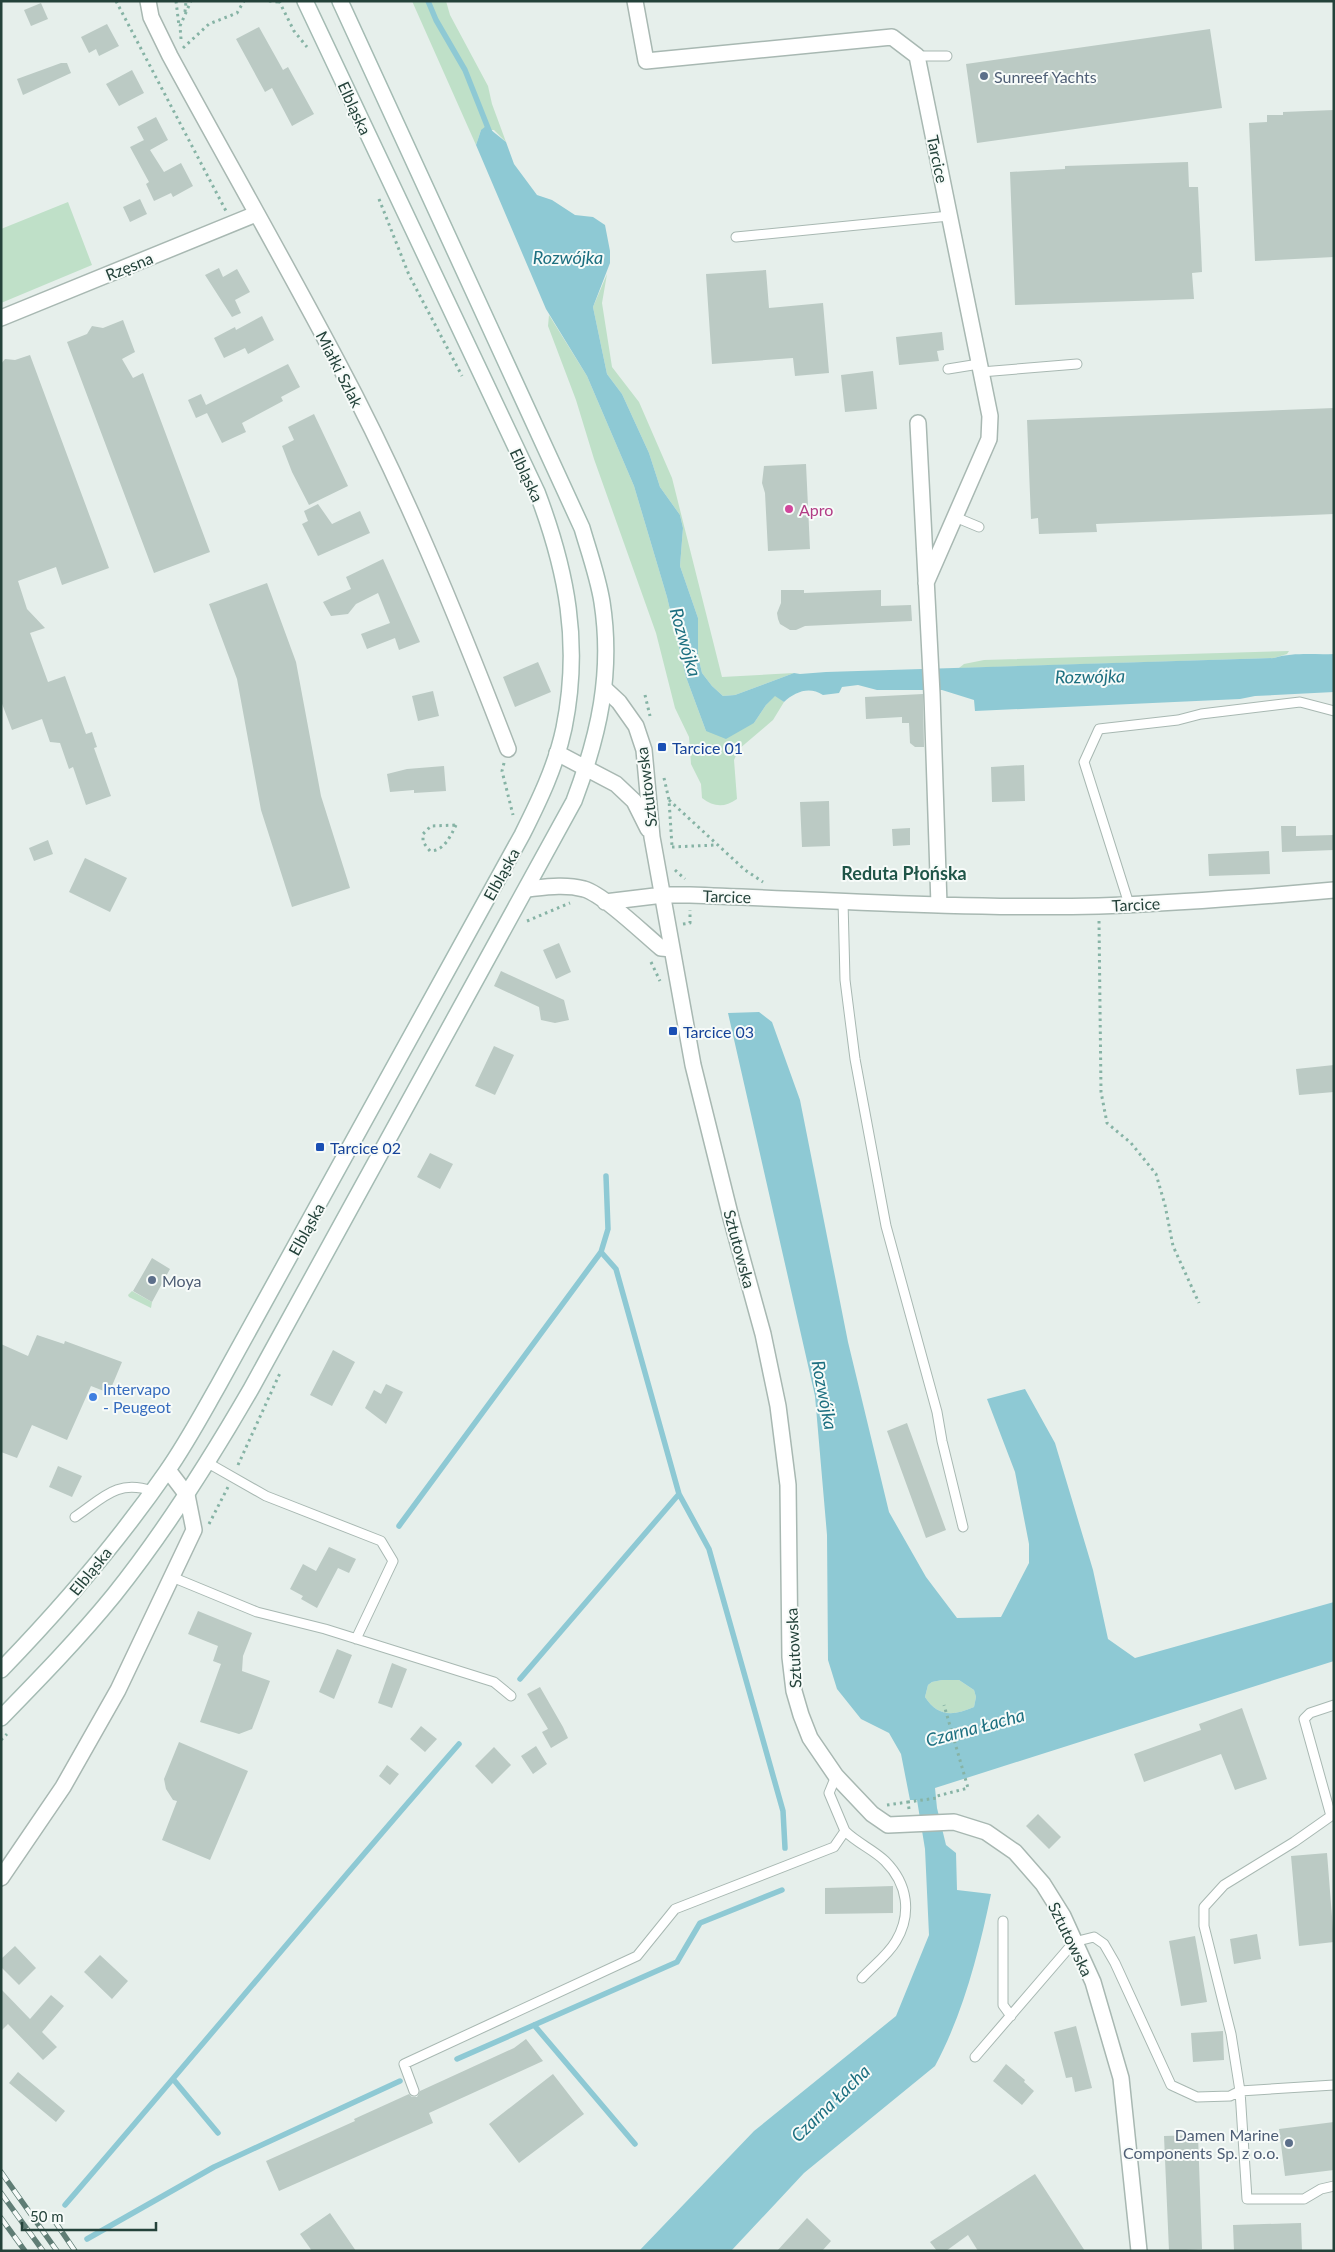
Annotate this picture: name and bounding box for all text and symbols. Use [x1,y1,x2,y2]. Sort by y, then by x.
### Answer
place label: Sunreef Yachts [994,67,1097,86]
marker: Sunreef Yachts [978,70,990,82]
street label: Elbląska [334,78,376,138]
street label: Tarcice [924,133,952,185]
water label: Rozwójka [533,246,603,268]
street label: Rzęsna [103,248,155,284]
street label: Miałki Szlak [313,328,368,411]
street label: Elbląska [506,445,548,505]
place label: Apro [799,500,833,519]
marker: Apro [783,503,795,515]
water label: Rozwójka [666,605,706,679]
water label: Rozwójka [1055,664,1125,688]
place label: Tarcice 01 [672,738,743,757]
marker: Tarcice 01 [656,741,668,753]
street label: Sztutowska [632,746,660,828]
street label: Elbląska [479,845,523,903]
district label: Reduta Płońska [841,862,967,884]
street label: Tarcice [702,886,752,906]
street label: Tarcice [1111,893,1161,915]
place label: Tarcice 03 [683,1022,754,1041]
marker: Tarcice 03 [667,1025,679,1037]
place label: Tarcice 02 [330,1138,401,1157]
marker: Tarcice 02 [314,1141,326,1153]
street label: Elbląska [284,1200,328,1258]
street label: Sztutowska [720,1208,760,1290]
place label: Moya [162,1271,201,1290]
marker: Moya [146,1274,158,1286]
water label: Rozwójka [807,1358,843,1432]
place label: Intervapo - Peugeot [103,1379,171,1416]
marker: Intervapo - Peugeot [87,1391,99,1403]
street label: Elbląska [65,1543,115,1599]
street label: Sztutowska [781,1607,805,1689]
water label: Czarna Łacha [923,1703,1027,1751]
street label: Sztutowska [1045,1899,1097,1979]
water label: Czarna Łacha [786,2060,874,2146]
place label: Damen Marine Components Sp. z o.o. [1123,2125,1279,2162]
marker: Damen Marine Components Sp. z o.o. [1283,2137,1295,2149]
scale bar [22,2200,156,2232]
text: 50 m [30,2207,64,2225]

